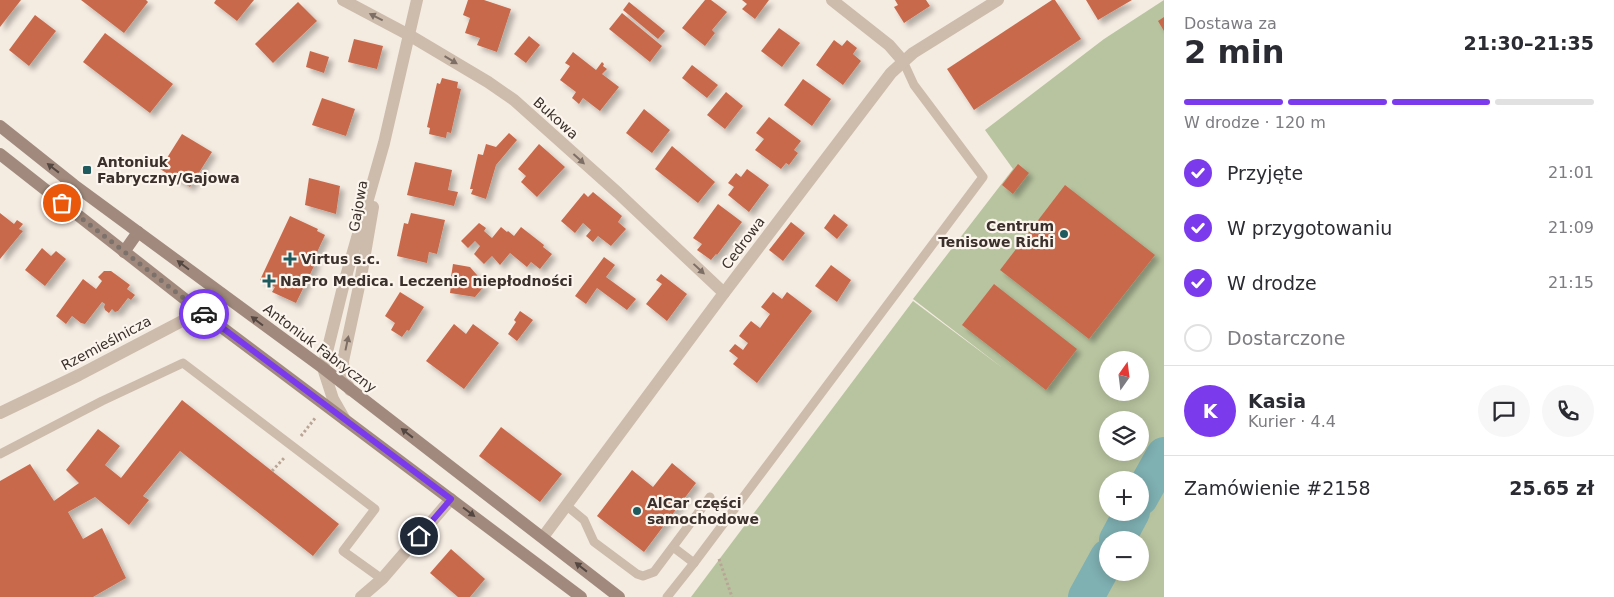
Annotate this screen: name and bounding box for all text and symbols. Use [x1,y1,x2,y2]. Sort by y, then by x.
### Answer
one-way arrow [369,13,383,21]
text: Dostawa za [1184,14,1277,33]
text: 21:30–21:35 [1464,32,1594,54]
text: 2 min [1184,33,1285,71]
one-way arrow [445,55,458,64]
street label: Bukowa [530,94,582,142]
text: W drodze · 120 m [1184,113,1326,132]
one-way arrow [573,153,586,164]
place label: Antoniuk Fabryczny/Gajowa [97,154,240,186]
icon: check [1184,159,1212,187]
text: Przyjęte [1227,162,1303,184]
one-way arrow [46,163,60,173]
text: 21:01 [1548,163,1594,182]
marker: Antoniuk Fabryczny/Gajowa [81,164,93,176]
street label: Gajowa [346,179,370,233]
pin [41,182,83,224]
icon: bag [48,189,76,217]
street label: Cedrowa [718,214,768,272]
icon: check [1184,214,1212,242]
text: W przygotowaniu [1227,217,1392,239]
place label: Centrum Tenisowe Richi [938,218,1054,250]
text: 21:09 [1548,218,1594,237]
marker: Centrum Tenisowe Richi [1058,228,1070,240]
place label: Virtus s.c. [301,251,380,267]
marker: Virtus s.c. [283,252,297,266]
one-way arrow [177,260,190,271]
one-way arrow [692,263,704,275]
icon: check [1184,269,1212,297]
text: W drodze [1227,272,1317,294]
place label: NaPro Medica. Leczenie niepłodności [280,273,573,289]
text: 21:15 [1548,273,1594,292]
marker: NaPro Medica. Leczenie niepłodności [262,274,276,288]
courier [179,289,229,339]
icon: car [190,300,218,328]
street label: Antoniuk Fabryczny [260,300,380,396]
street label: Rzemieślnicza [58,313,154,373]
one-way arrow [250,316,264,326]
text: Dostarczone [1227,327,1345,349]
one-way arrow [343,335,351,350]
north arrow [1099,351,1149,401]
map controls [1099,351,1149,581]
button: chat [1478,385,1530,437]
button: phone [1542,385,1594,437]
text: Kasia [1248,390,1306,412]
text: K [1203,400,1217,422]
button: layers [1099,411,1149,461]
text: Kurier · 4.4 [1248,412,1336,431]
one-way arrow [401,428,414,439]
button: + [1099,471,1149,521]
text: Zamówienie #2158 [1184,477,1371,499]
text: 25.65 zł [1509,477,1594,499]
place label: AlCar części samochodowe [647,495,759,527]
marker: AlCar części samochodowe [631,505,643,517]
one-way arrow [462,507,475,517]
pin [398,515,440,557]
icon: home [405,522,433,550]
button: − [1099,531,1149,581]
one-way arrow [574,562,588,572]

